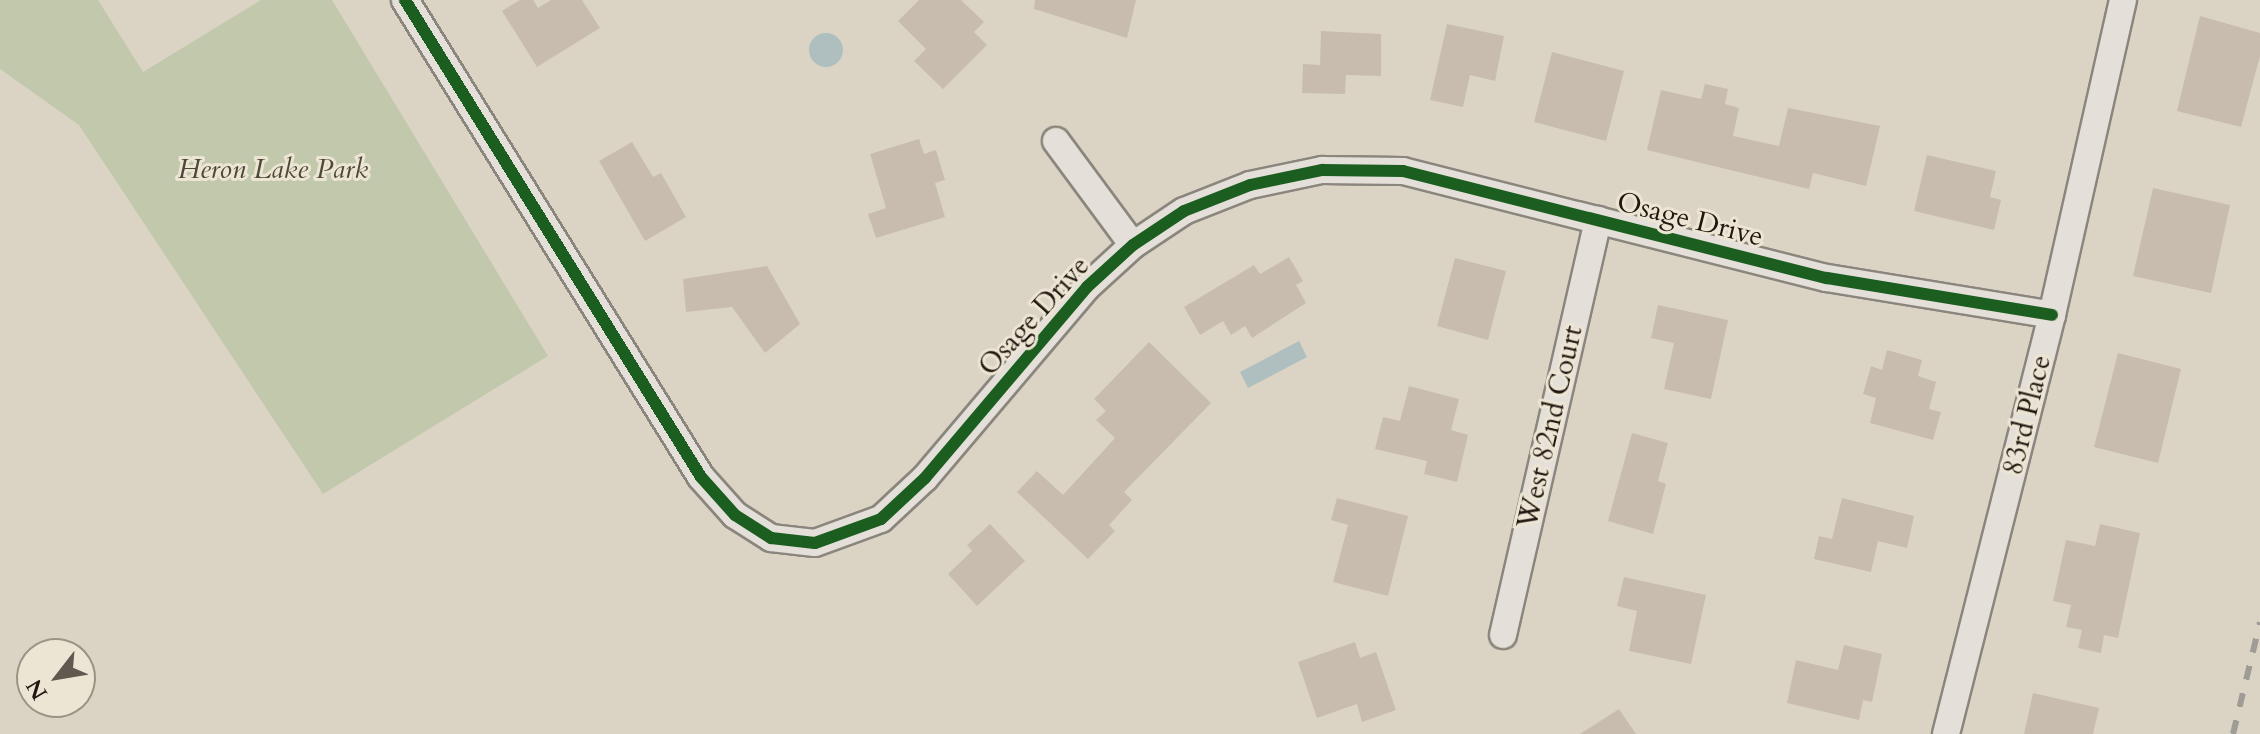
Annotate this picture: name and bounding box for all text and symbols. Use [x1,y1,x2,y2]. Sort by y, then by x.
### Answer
park label: Heron Lake Park [178,152,368,186]
street label: Osage Drive [1613,185,1767,253]
street label: Osage Drive [972,249,1096,383]
street label: West 82nd Court [1510,322,1590,532]
street label: 83rd Place [1996,351,2058,479]
north arrow [16,638,96,718]
text: N [19,673,55,705]

